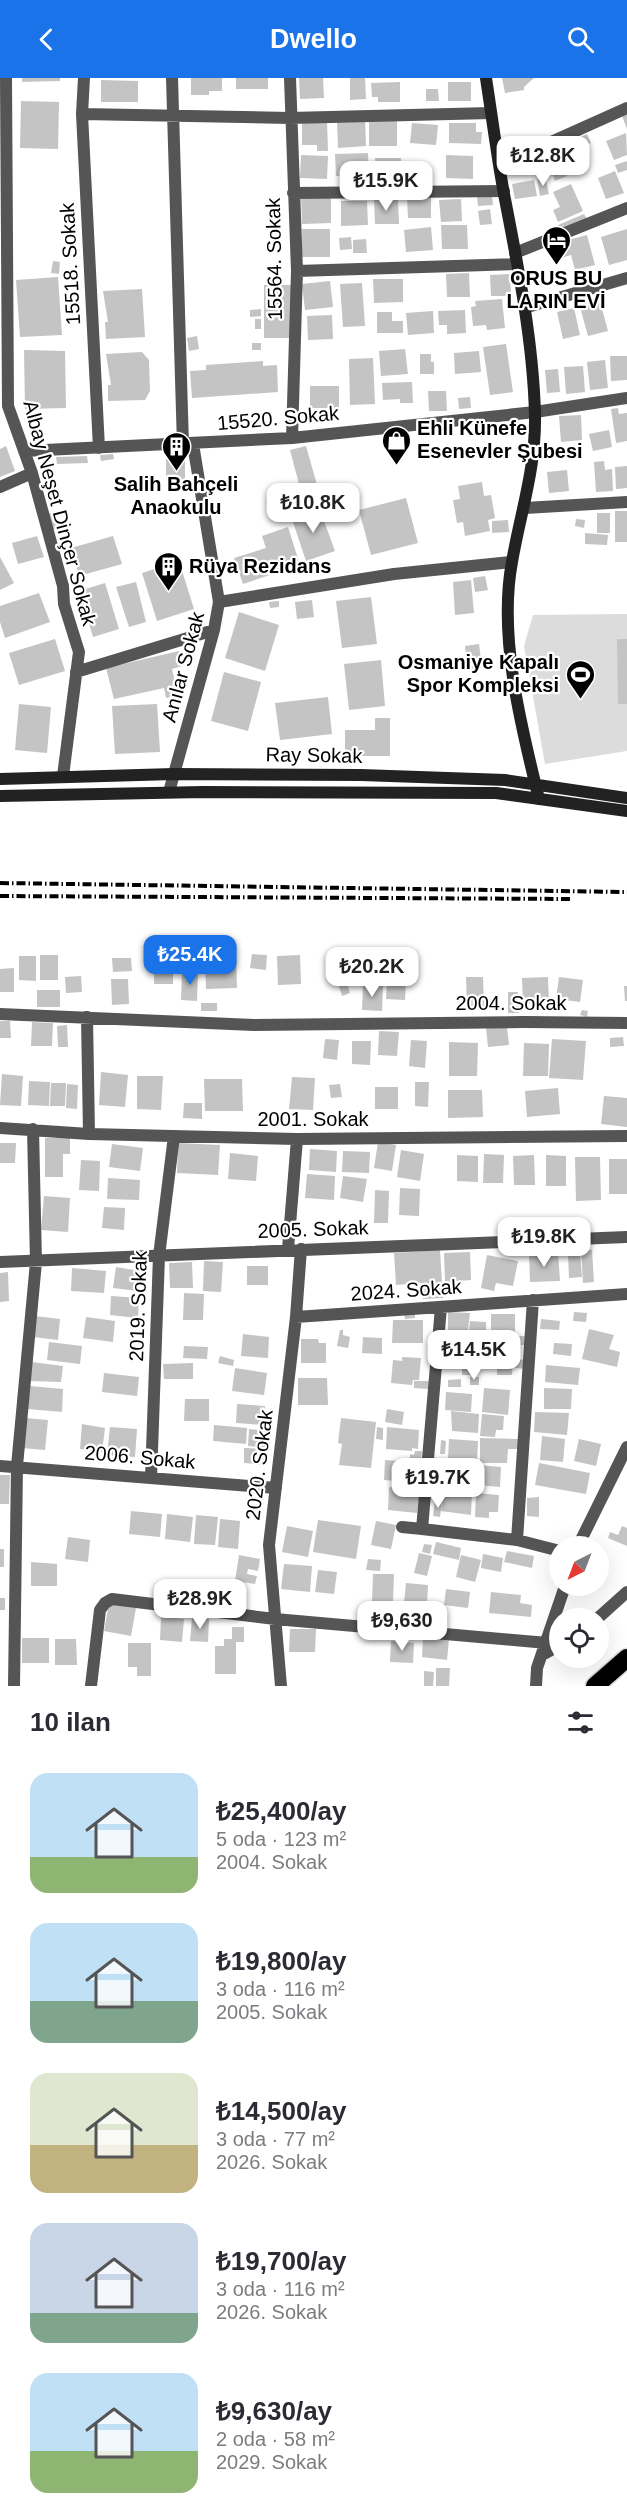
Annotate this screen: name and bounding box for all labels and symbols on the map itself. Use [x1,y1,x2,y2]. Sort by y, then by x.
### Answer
pin: ₺12.8K [494,136,592,187]
pin: ₺15.9K [337,161,435,212]
street label: 15564. Sokak [262,197,286,320]
street label: 15518. Sokak [56,201,84,326]
hotel icon: ORUS BU LARIN EVİ [540,224,572,266]
place label: ORUS BU LARIN EVİ [507,267,605,312]
street label: Albay Neşet Dinçer Sokak [19,398,101,629]
street label: 15520. Sokak [216,402,341,434]
place label: Ehli Künefe Esenevler Şubesi [417,417,583,462]
shop icon: Ehli Künefe Esenevler Şubesi [380,424,412,466]
building icon: Salih Bahçeli Anaokulu [160,430,192,472]
place label: Salih Bahçeli Anaokulu [114,473,238,518]
pin: ₺10.8K [264,483,362,534]
building icon: Rüya Rezidans [152,550,184,592]
place label: Rüya Rezidans [189,555,331,577]
street label: Anılar Sokak [158,608,209,725]
place label: Osmaniye Kapalı Spor Kompleksi [398,651,559,696]
sports icon: Osmaniye Kapalı Spor Kompleksi [564,658,596,700]
street label: Ray Sokak [265,743,364,767]
pin: ₺25.4K [141,935,239,986]
pin: ₺20.2K [323,947,421,998]
street label: 2004. Sokak [455,992,568,1014]
street label: 2001. Sokak [257,1108,370,1130]
street label: 2005. Sokak [257,1216,370,1242]
pin: ₺19.8K [495,1217,593,1268]
street label: 2019. Sokak [125,1249,151,1362]
street label: 2024. Sokak [350,1275,463,1305]
pin: ₺14.5K [425,1330,523,1381]
street label: 2020. Sokak [241,1407,277,1522]
street label: 2006. Sokak [84,1441,197,1473]
pin: ₺19.7K [389,1458,487,1509]
north arrow [549,1536,609,1596]
pin: ₺28.9K [151,1579,249,1630]
pin: ₺9,630 [353,1601,451,1652]

